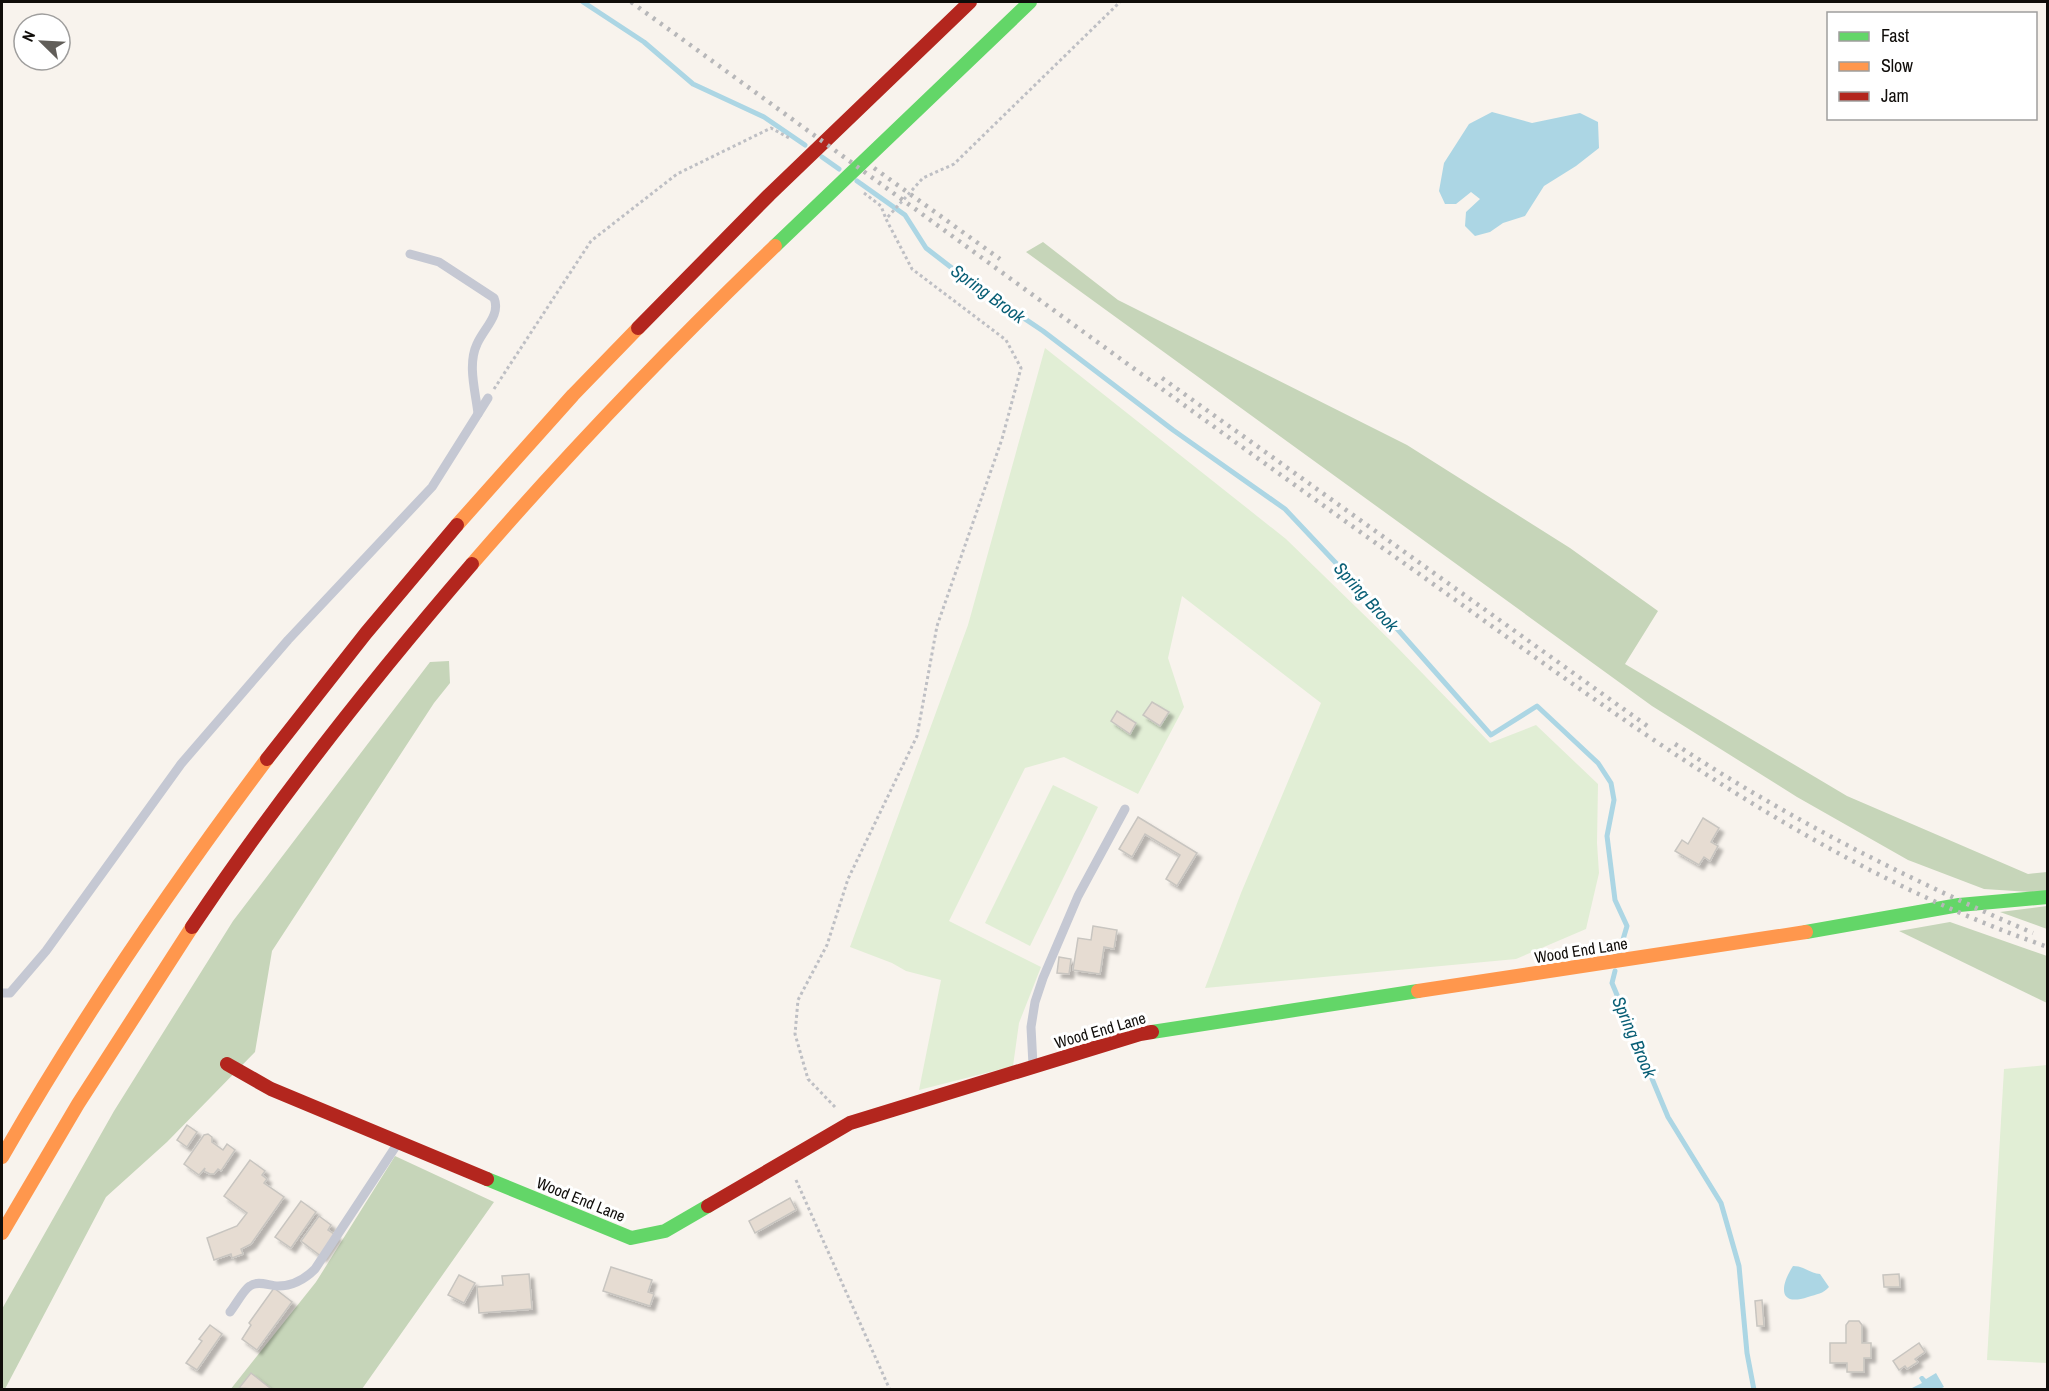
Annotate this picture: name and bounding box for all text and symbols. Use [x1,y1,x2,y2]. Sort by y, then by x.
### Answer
north arrow [12,12,72,72]
legend [1827,12,2037,120]
text: Fast [1881,23,1909,48]
text: N [16,27,40,45]
text: Slow [1881,53,1913,78]
text: Jam [1881,83,1909,108]
water label: Spring Brook [946,258,1031,329]
water label: Spring Brook [1328,556,1405,637]
street label: Wood End Lane [1533,932,1629,968]
water label: Spring Brook [1606,992,1663,1082]
street label: Wood End Lane [1052,1006,1148,1054]
street label: Wood End Lane [533,1171,629,1227]

